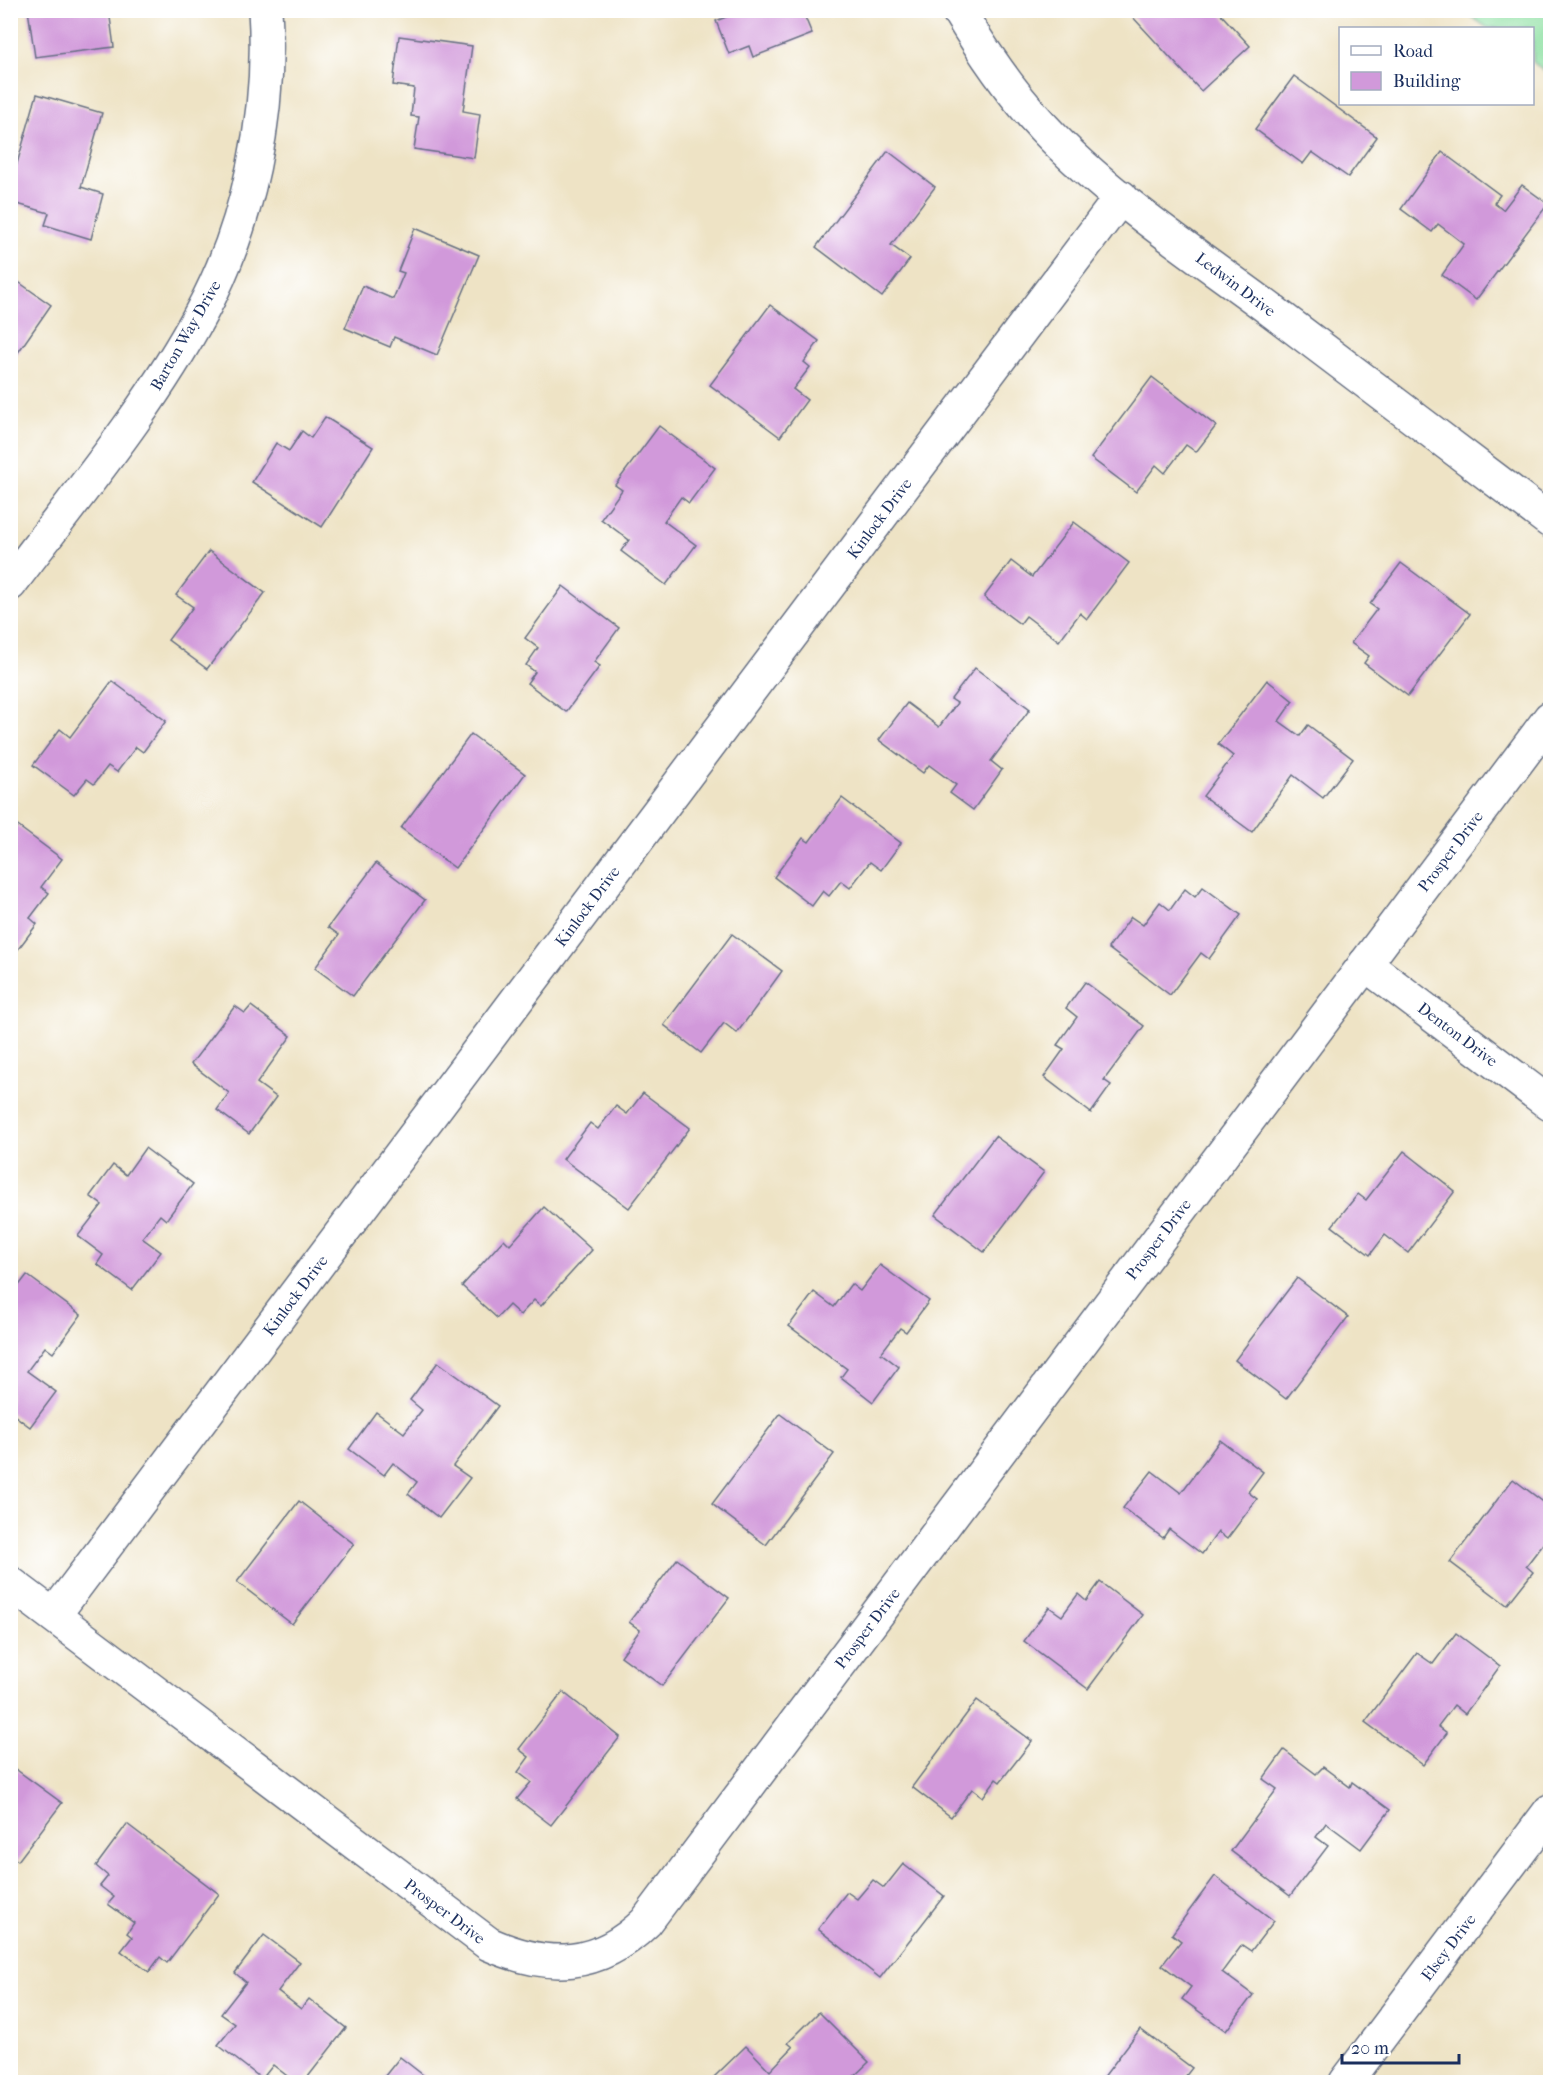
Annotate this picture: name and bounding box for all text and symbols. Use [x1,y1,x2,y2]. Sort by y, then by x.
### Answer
legend [1339,27,1534,105]
text: Road [1393,41,1433,62]
text: Building [1393,71,1461,92]
street label: Ledwin Drive [1192,248,1279,321]
street label: Barton Way Drive [146,277,225,394]
street label: Kinlock Drive [843,474,916,562]
street label: Prosper Drive [1414,807,1487,895]
street label: Kinlock Drive [551,862,624,950]
street label: Denton Drive [1414,998,1501,1071]
street label: Prosper Drive [1122,1195,1195,1283]
street label: Kinlock Drive [259,1251,332,1339]
street label: Prosper Drive [831,1584,904,1672]
street label: Prosper Drive [401,1875,489,1948]
street label: Elsey Drive [1417,1910,1480,1984]
scale bar [1342,2027,1459,2065]
text: 20 m [1351,2038,1389,2059]

